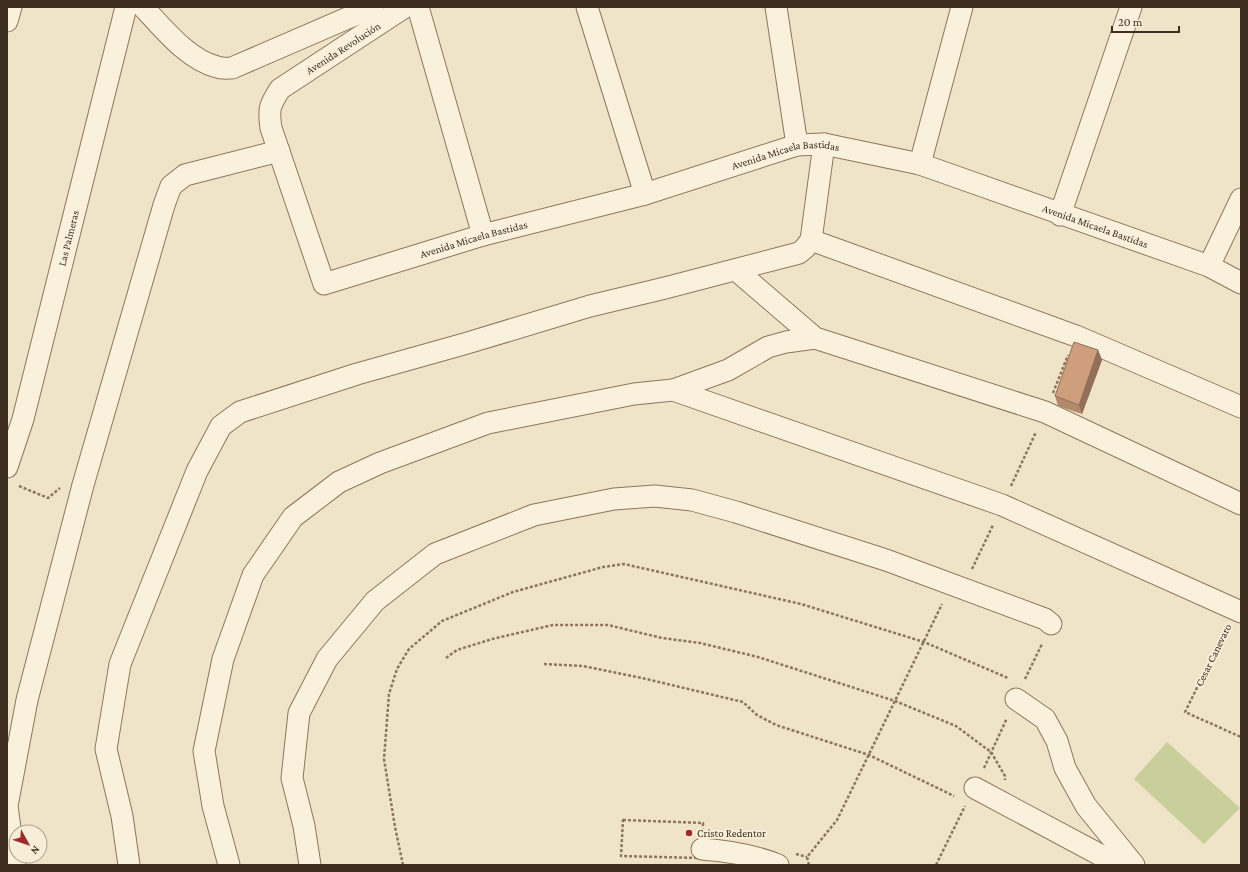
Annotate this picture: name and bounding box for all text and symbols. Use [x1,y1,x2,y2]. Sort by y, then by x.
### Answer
scale bar [1112,8,1179,34]
text: 20 m [1118,15,1143,29]
street label: Avenida Revolución [304,19,383,77]
street label: Avenida Micaela Bastidas [730,138,841,172]
street label: Avenida Micaela Bastidas [1041,202,1150,250]
street label: Las Palmeras [55,209,81,267]
street label: Avenida Micaela Bastidas [418,218,529,260]
street label: Cesar Canevaro [1193,621,1234,688]
north arrow [8,824,48,864]
place label: Cristo Redentor [697,827,766,839]
marker: Cristo Redentor [684,828,694,838]
text: N [28,844,43,858]

